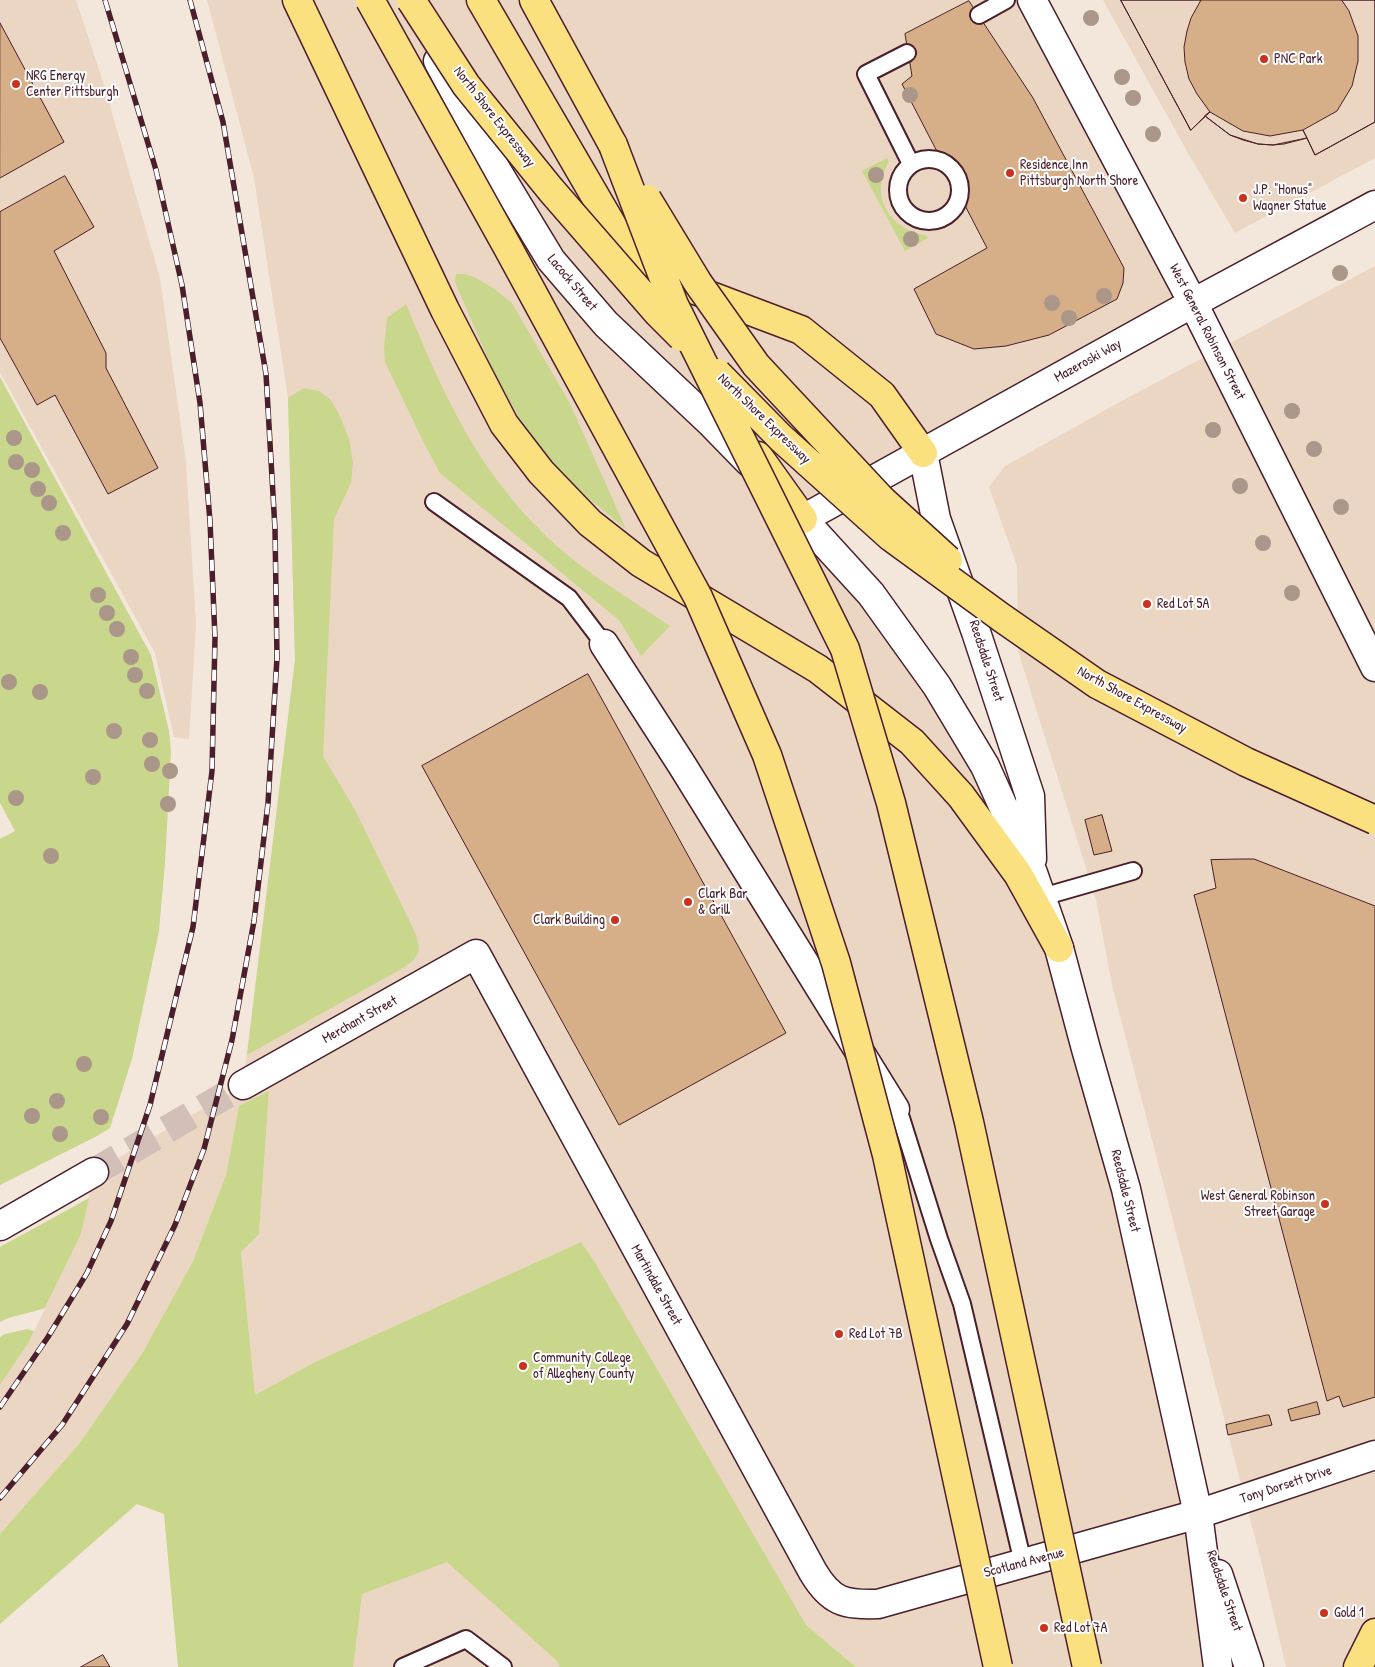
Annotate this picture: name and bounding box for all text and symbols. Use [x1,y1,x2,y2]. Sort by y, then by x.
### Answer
place label: PNC Park [1274,51,1322,67]
marker: PNC Park [1258,53,1270,65]
street label: North Shore Expressway [450,64,538,170]
place label: NRG Energy Center Pittsburgh [26,68,118,100]
marker: NRG Energy Center Pittsburgh [10,78,22,90]
place label: Residence Inn Pittsburgh North Shore [1020,157,1138,190]
marker: Residence Inn Pittsburgh North Shore [1004,167,1016,179]
place label: J.P. "Honus" Wagner Statue [1253,182,1327,214]
marker: J.P. "Honus" Wagner Statue [1237,192,1249,204]
street label: Lacock Street [543,251,601,315]
street label: West General Robinson Street [1165,261,1249,403]
street label: Mazeroski Way [1052,336,1124,386]
street label: North Shore Expressway [714,370,814,468]
place label: Red Lot 5A [1157,596,1209,612]
marker: Red Lot 5A [1141,598,1153,610]
street label: Reedsdale Street [965,618,1007,704]
street label: North Shore Expressway [1074,663,1190,737]
place label: Clark Bar & Grill [698,886,747,919]
marker: Clark Bar & Grill [682,896,694,908]
place label: Clark Building [533,912,605,928]
marker: Clark Building [609,914,621,926]
street label: Merchant Street [320,993,400,1047]
street label: Reedsdale Street [1107,1148,1143,1234]
place label: West General Robinson Street Garage [1201,1188,1315,1220]
marker: West General Robinson Street Garage [1319,1198,1331,1210]
street label: Martindale Street [627,1242,685,1328]
place label: Red Lot 7B [849,1326,903,1342]
marker: Red Lot 7B [833,1328,845,1340]
place label: Community College of Allegheny County [533,1350,634,1382]
marker: Community College of Allegheny County [517,1360,529,1372]
street label: Tony Dorsett Drive [1238,1462,1334,1508]
street label: Scotland Avenue [982,1544,1066,1582]
street label: Reedsdale Street [1202,1548,1246,1634]
place label: Gold 1 [1334,1605,1364,1621]
marker: Gold 1 [1318,1607,1330,1619]
place label: Red Lot 7A [1054,1620,1107,1636]
marker: Red Lot 7A [1038,1622,1050,1634]

